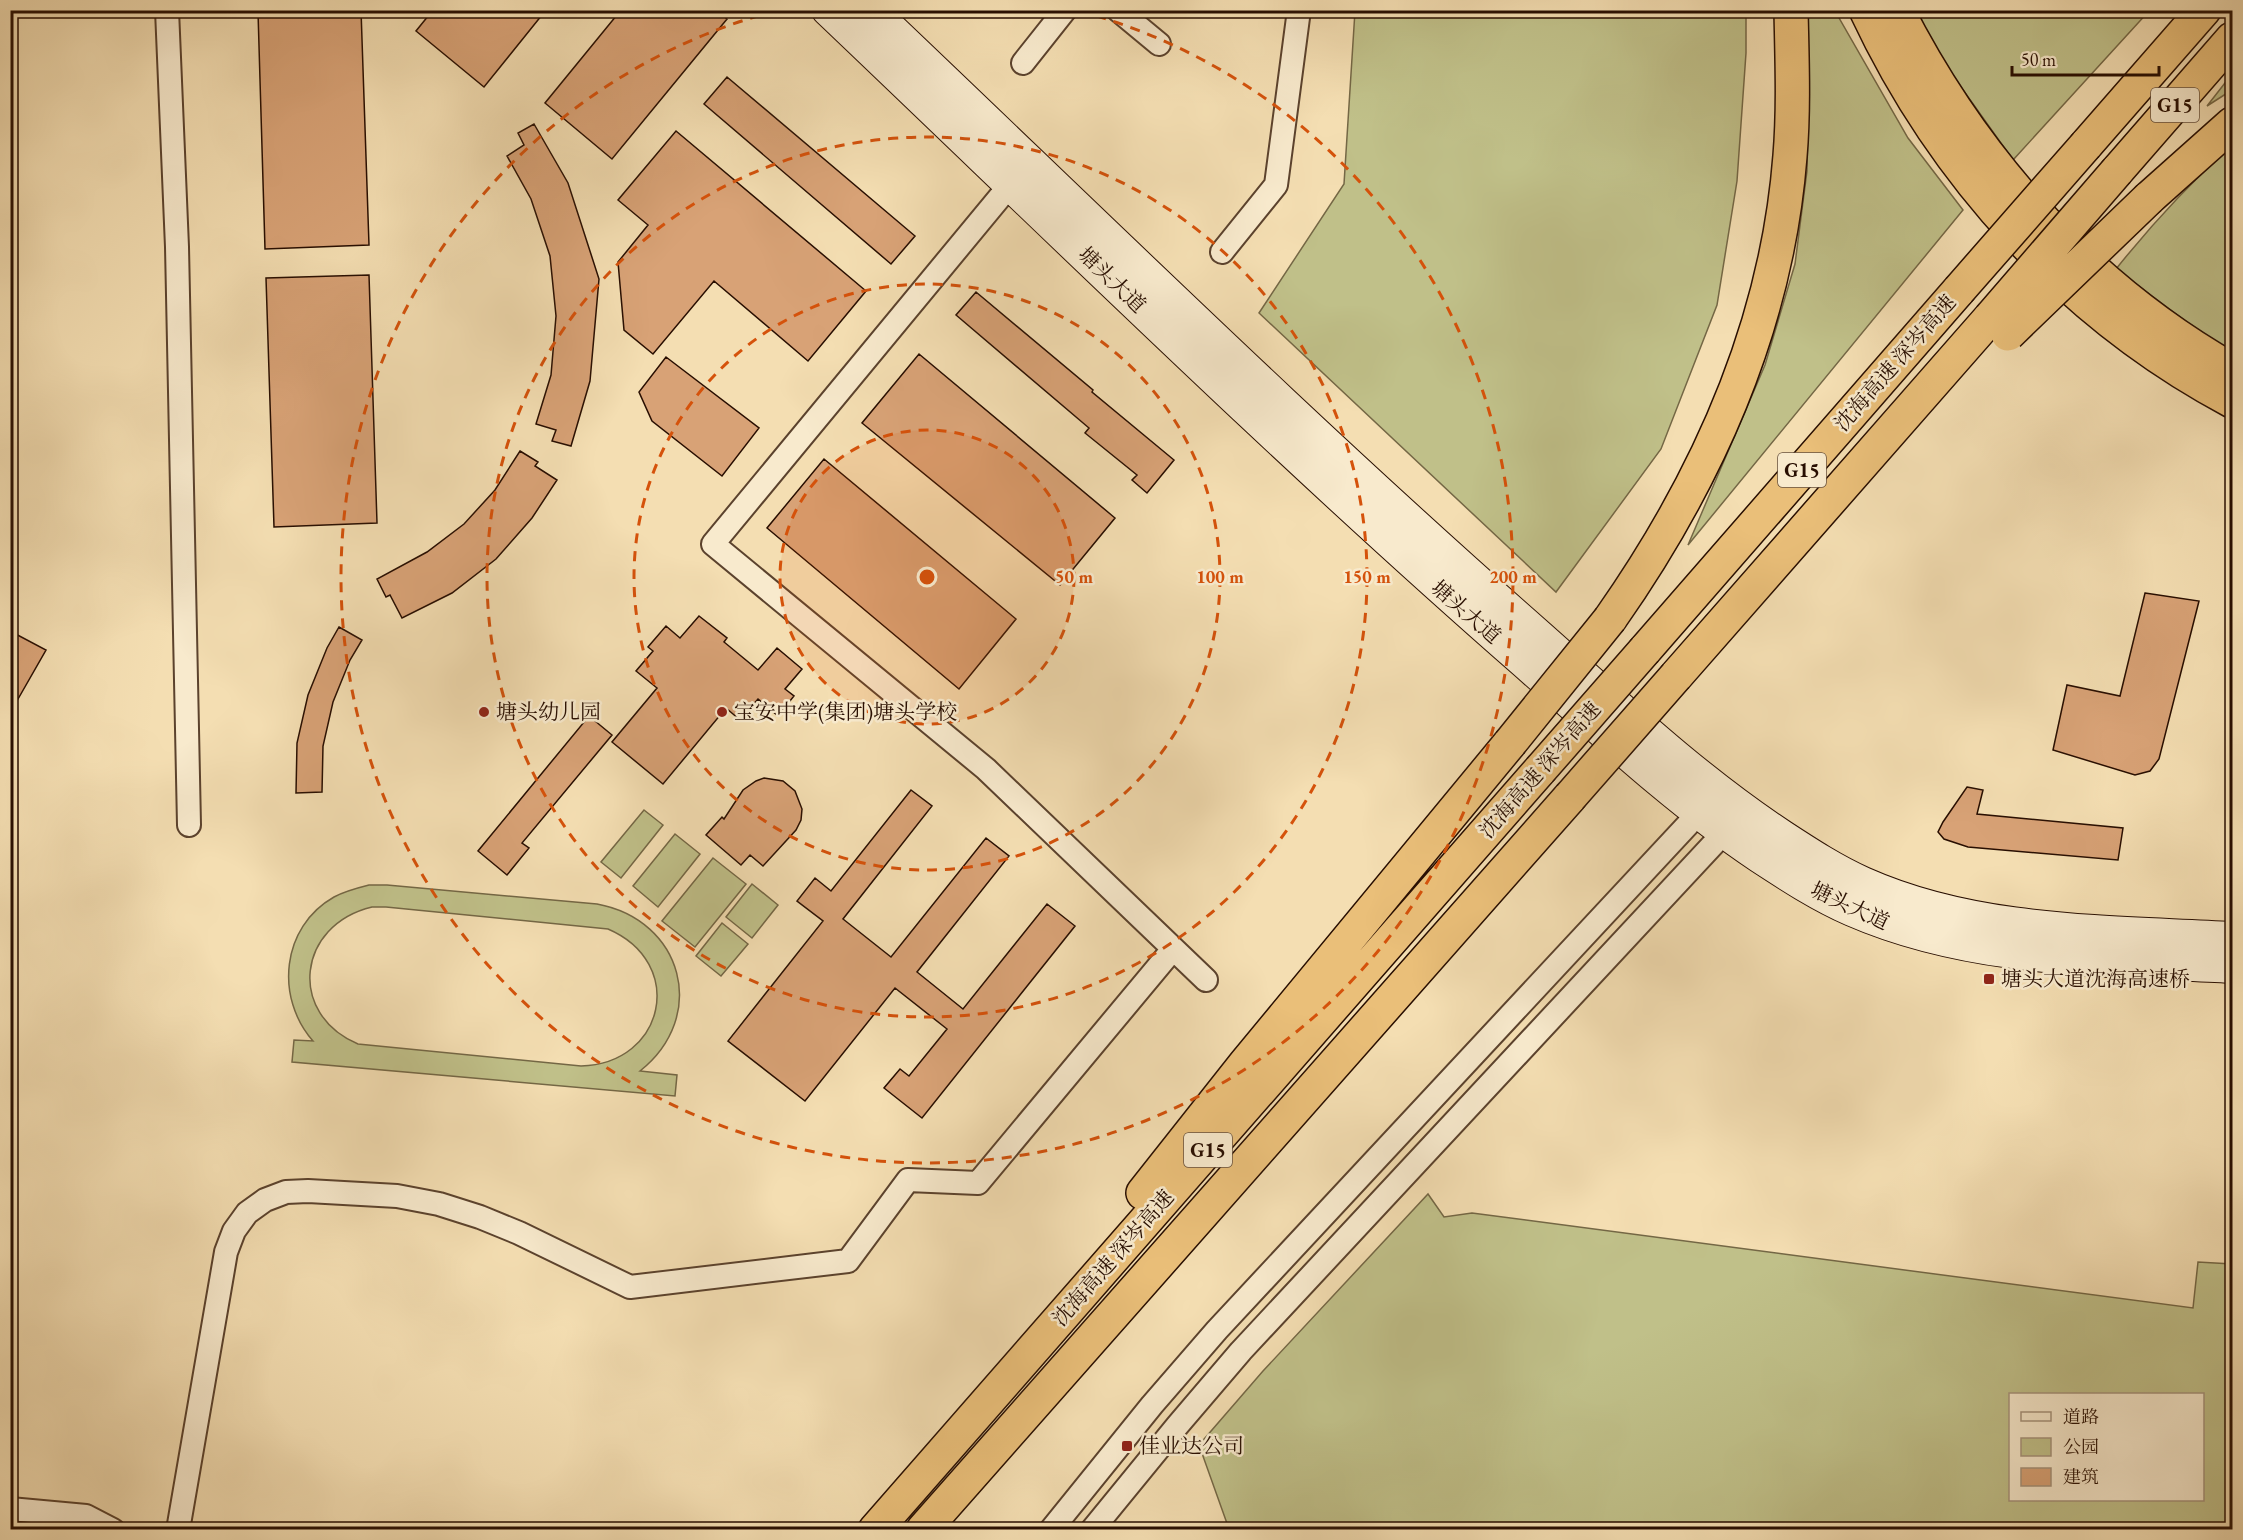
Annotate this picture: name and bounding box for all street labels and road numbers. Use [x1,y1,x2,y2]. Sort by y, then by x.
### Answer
road number: G15 [2151,88,2199,122]
street label: 塘头大道 [1073,241,1152,319]
street label: 沈海高速 深岑高速 [1828,289,1961,437]
road number: G15 [1778,453,1826,487]
street label: 塘头大道 [1426,574,1507,649]
street label: 沈海高速 深岑高速 [1473,696,1606,844]
street label: 塘头大道 [1806,876,1894,936]
road number: G15 [1184,1133,1232,1167]
street label: 沈海高速 深岑高速 [1046,1184,1179,1332]

